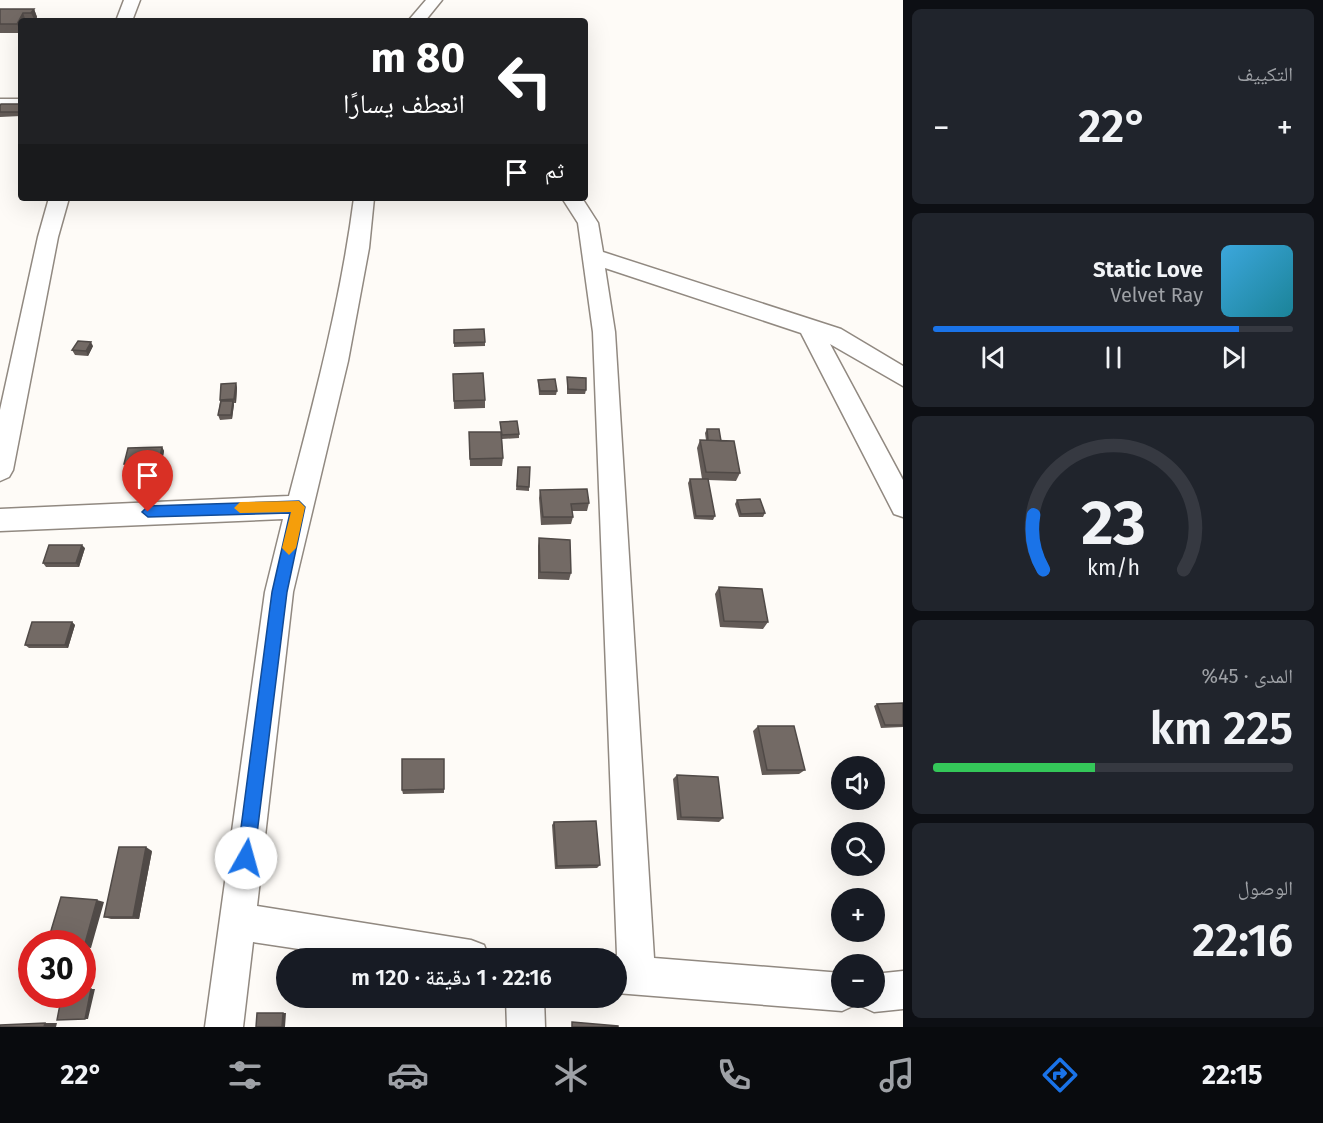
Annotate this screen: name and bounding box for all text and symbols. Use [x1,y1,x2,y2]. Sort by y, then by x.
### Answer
text: 80 m [371,33,465,83]
icon: left [486,42,564,120]
text: التكييف [1237,62,1293,86]
text: انعطف يسارًا [343,88,465,120]
text: 22° [1078,100,1148,154]
text: − [933,108,950,148]
text: + [1277,108,1293,148]
icon: arrive [500,156,533,189]
text: ثم [545,157,564,184]
text: Static Love [1093,256,1203,283]
text: Velvet Ray [1110,283,1203,307]
icon: previous [977,341,1010,374]
icon: pause [1097,341,1130,374]
icon: next [1217,341,1250,374]
pin [122,450,173,512]
icon: arrive [131,459,164,492]
text: 23 [1081,487,1145,562]
text: km/h [1086,556,1140,582]
text: المدى · 45% [1202,664,1293,688]
text: 225 km [1150,702,1293,756]
map controls [831,756,885,1008]
button: sound [831,756,885,810]
button: search [831,822,885,876]
position arrow [214,826,278,890]
text: الوصول [1238,876,1293,900]
button: + [831,888,885,942]
text: 22:16 [1192,914,1293,968]
speed limit sign: 30 [18,930,96,1008]
button: − [831,954,885,1008]
text: 22:16 · 1 دقيقة · 120 m [351,964,552,991]
icon: filters [224,1054,266,1096]
icon: car [387,1054,429,1096]
icon: climate [550,1054,592,1096]
icon: phone [713,1054,755,1096]
icon: music [876,1054,918,1096]
icon: directions [1039,1054,1081,1096]
text: 22° [61,1059,103,1091]
text: 22:15 [1202,1059,1262,1091]

